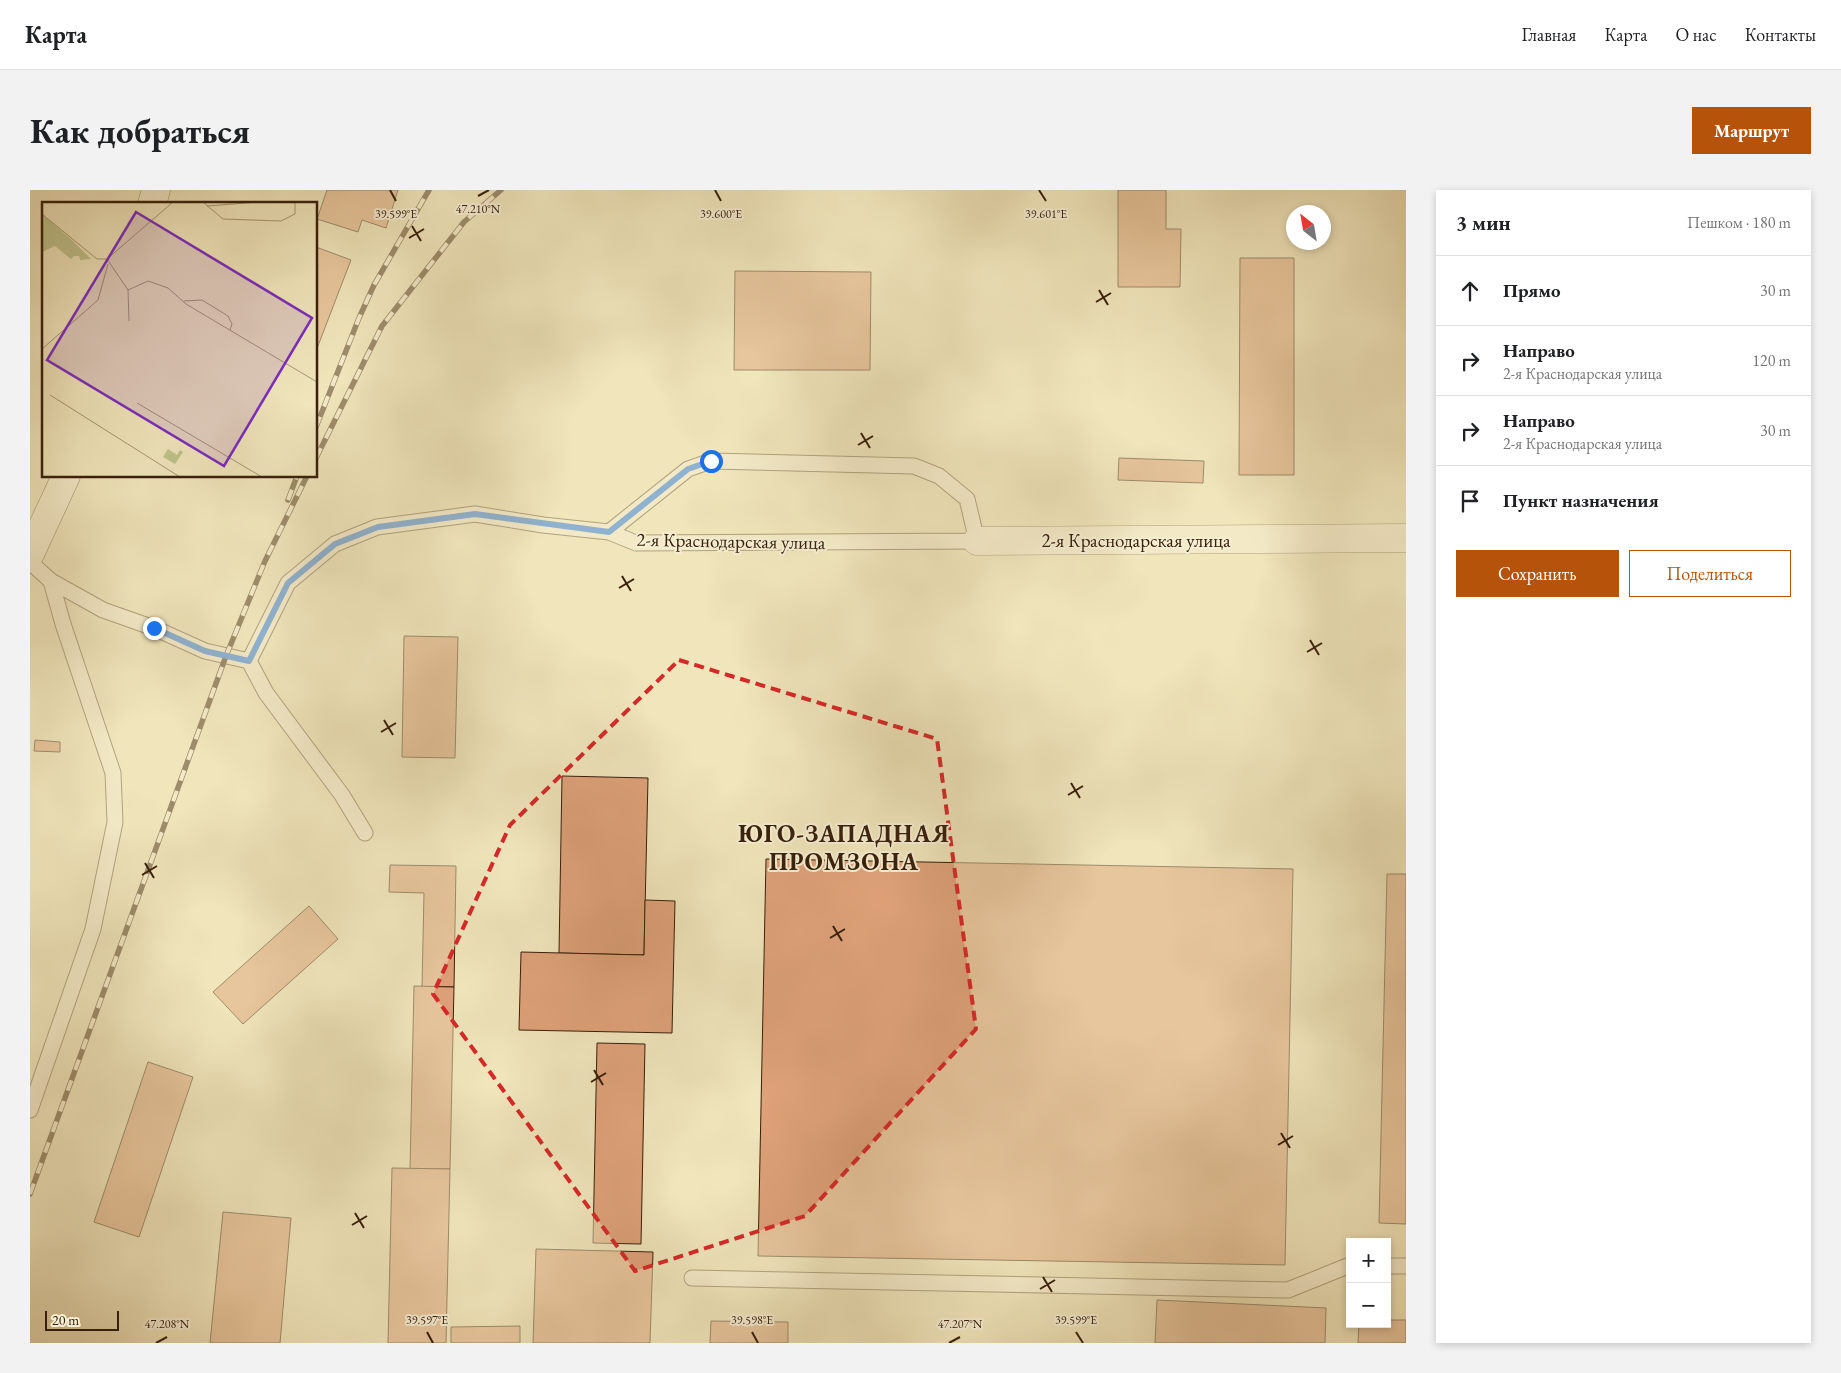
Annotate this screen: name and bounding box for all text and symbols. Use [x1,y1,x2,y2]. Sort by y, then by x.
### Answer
text: Карта [25,19,87,50]
text: Главная [1522,23,1576,46]
text: Карта [1604,23,1647,46]
text: О нас [1675,23,1717,46]
text: Контакты [1745,23,1816,46]
button: Маршрут [1692,107,1811,154]
text: Как добраться [30,108,250,153]
text: 47.210°N [456,201,501,217]
inset map [42,202,318,478]
north arrow [1286,205,1331,250]
text: 39.599°E [375,206,417,222]
text: 39.600°E [700,206,742,222]
text: 39.601°E [1025,206,1067,222]
text: 3 мин [1456,209,1511,236]
text: Пешком · 180 m [1687,212,1791,233]
icon: ahead [1456,277,1484,305]
text: Прямо [1503,278,1561,303]
text: 30 m [1760,280,1791,301]
text: Направо [1503,338,1575,363]
icon: right [1456,347,1484,375]
text: 120 m [1752,350,1791,371]
text: 2-я Краснодарская улица [1503,363,1662,384]
text: Направо [1503,408,1575,433]
icon: right [1456,417,1484,445]
text: 30 m [1760,420,1791,441]
text: 2-я Краснодарская улица [1503,433,1662,454]
route start [700,450,723,473]
icon: arrive [1456,487,1484,515]
text: Пункт назначения [1503,488,1659,513]
street label: 2-я Краснодарская улица [636,527,826,555]
street label: 2-я Краснодарская улица [1041,528,1231,553]
button: Сохранить [1456,550,1619,597]
button: Поделиться [1629,550,1791,597]
route end [143,617,166,640]
district label: ЮГО-ЗАПАДНАЯ ПРОМЗОНА [738,818,950,877]
map controls [1346,1238,1391,1328]
button: + [1346,1238,1391,1283]
button: − [1346,1283,1391,1328]
scale bar [45,1308,119,1331]
text: 20 m [52,1311,79,1329]
text: 39.597°E [406,1312,448,1328]
text: 39.598°E [731,1312,773,1328]
text: 39.599°E [1055,1312,1097,1328]
text: 47.208°N [145,1316,190,1332]
text: 47.207°N [938,1316,983,1332]

